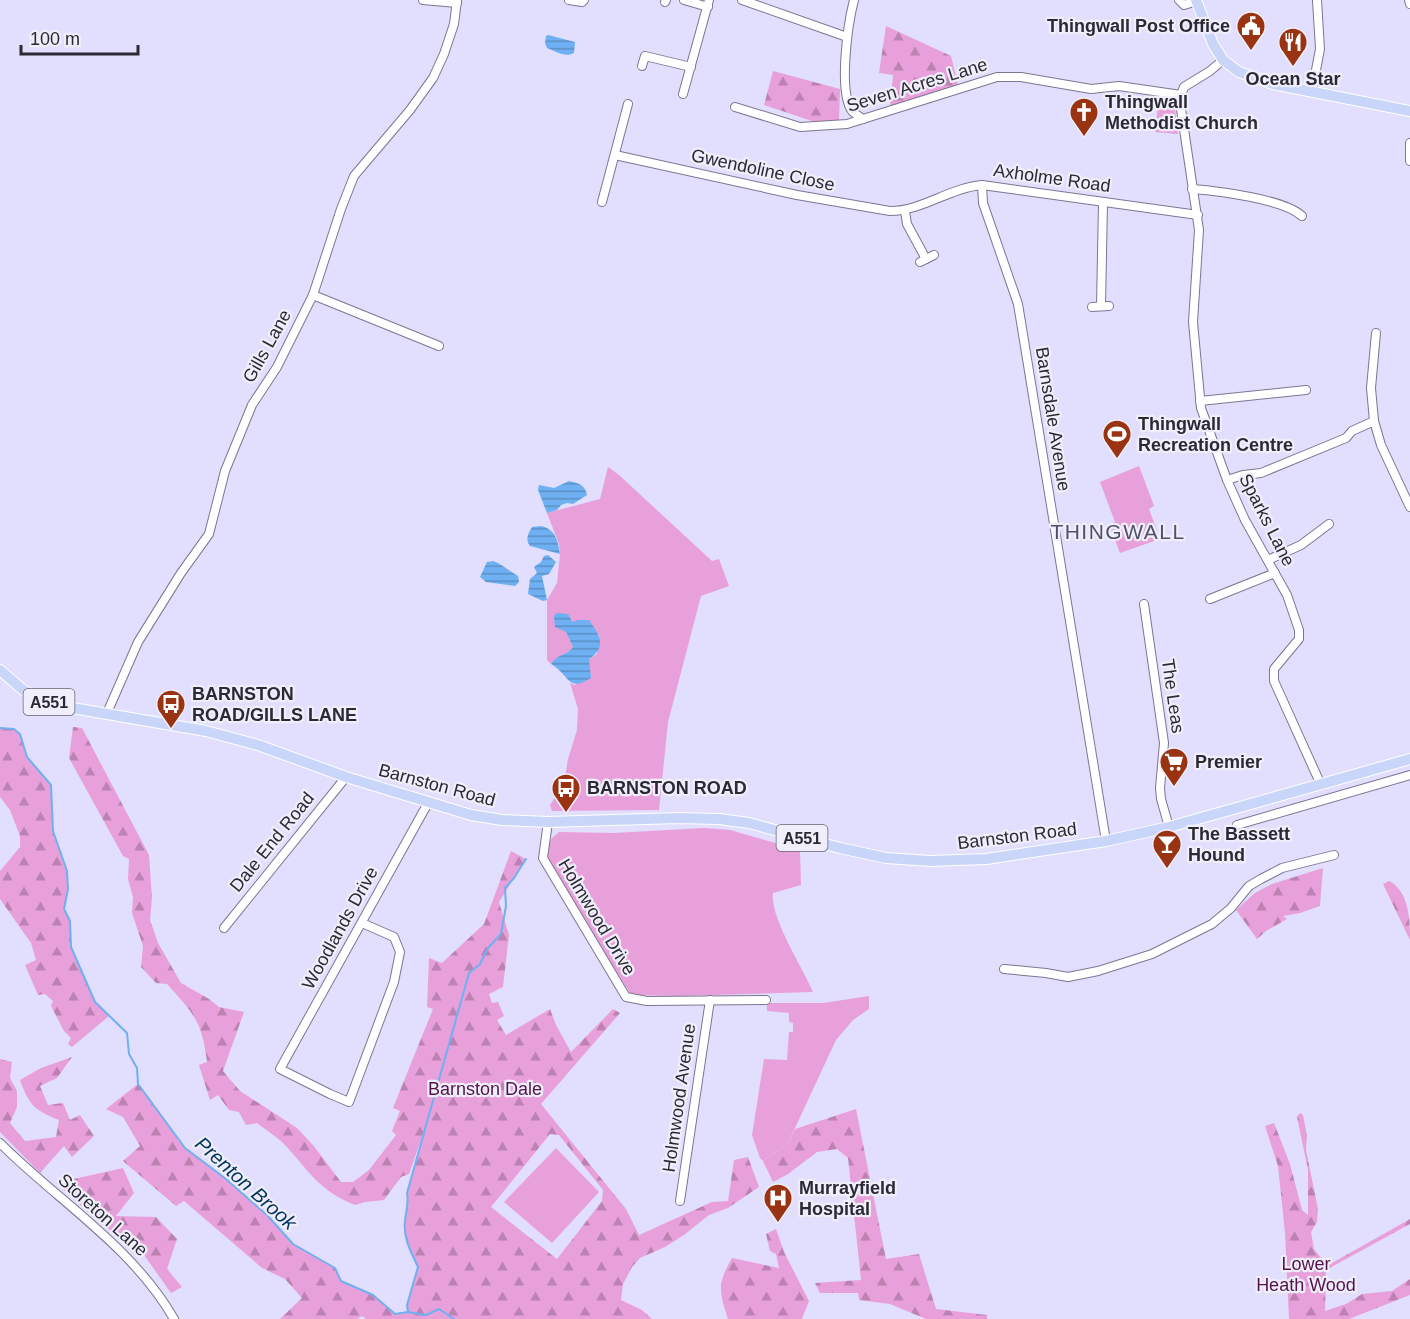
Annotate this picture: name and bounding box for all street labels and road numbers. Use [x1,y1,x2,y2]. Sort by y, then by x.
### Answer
street label: Seven Acres Lane [844,54,990,116]
street label: Gwendoline Close [689,145,837,195]
street label: Axholme Road [992,160,1112,196]
street label: Gills Lane [239,306,295,386]
street label: Barnsdale Avenue [1032,345,1074,493]
street label: Sparks Lane [1235,470,1299,570]
street label: The Leas [1158,657,1188,735]
road number: A551 [23,689,74,715]
street label: Barnston Road [376,760,498,810]
street label: Dale End Road [226,788,318,896]
street label: Barnston Road [956,819,1078,853]
road number: A551 [776,825,828,851]
street label: Holmwood Drive [554,855,640,979]
street label: Woodlands Drive [298,863,382,993]
street label: Holmwood Avenue [659,1022,699,1174]
street label: Storeton Lane [54,1170,152,1260]

